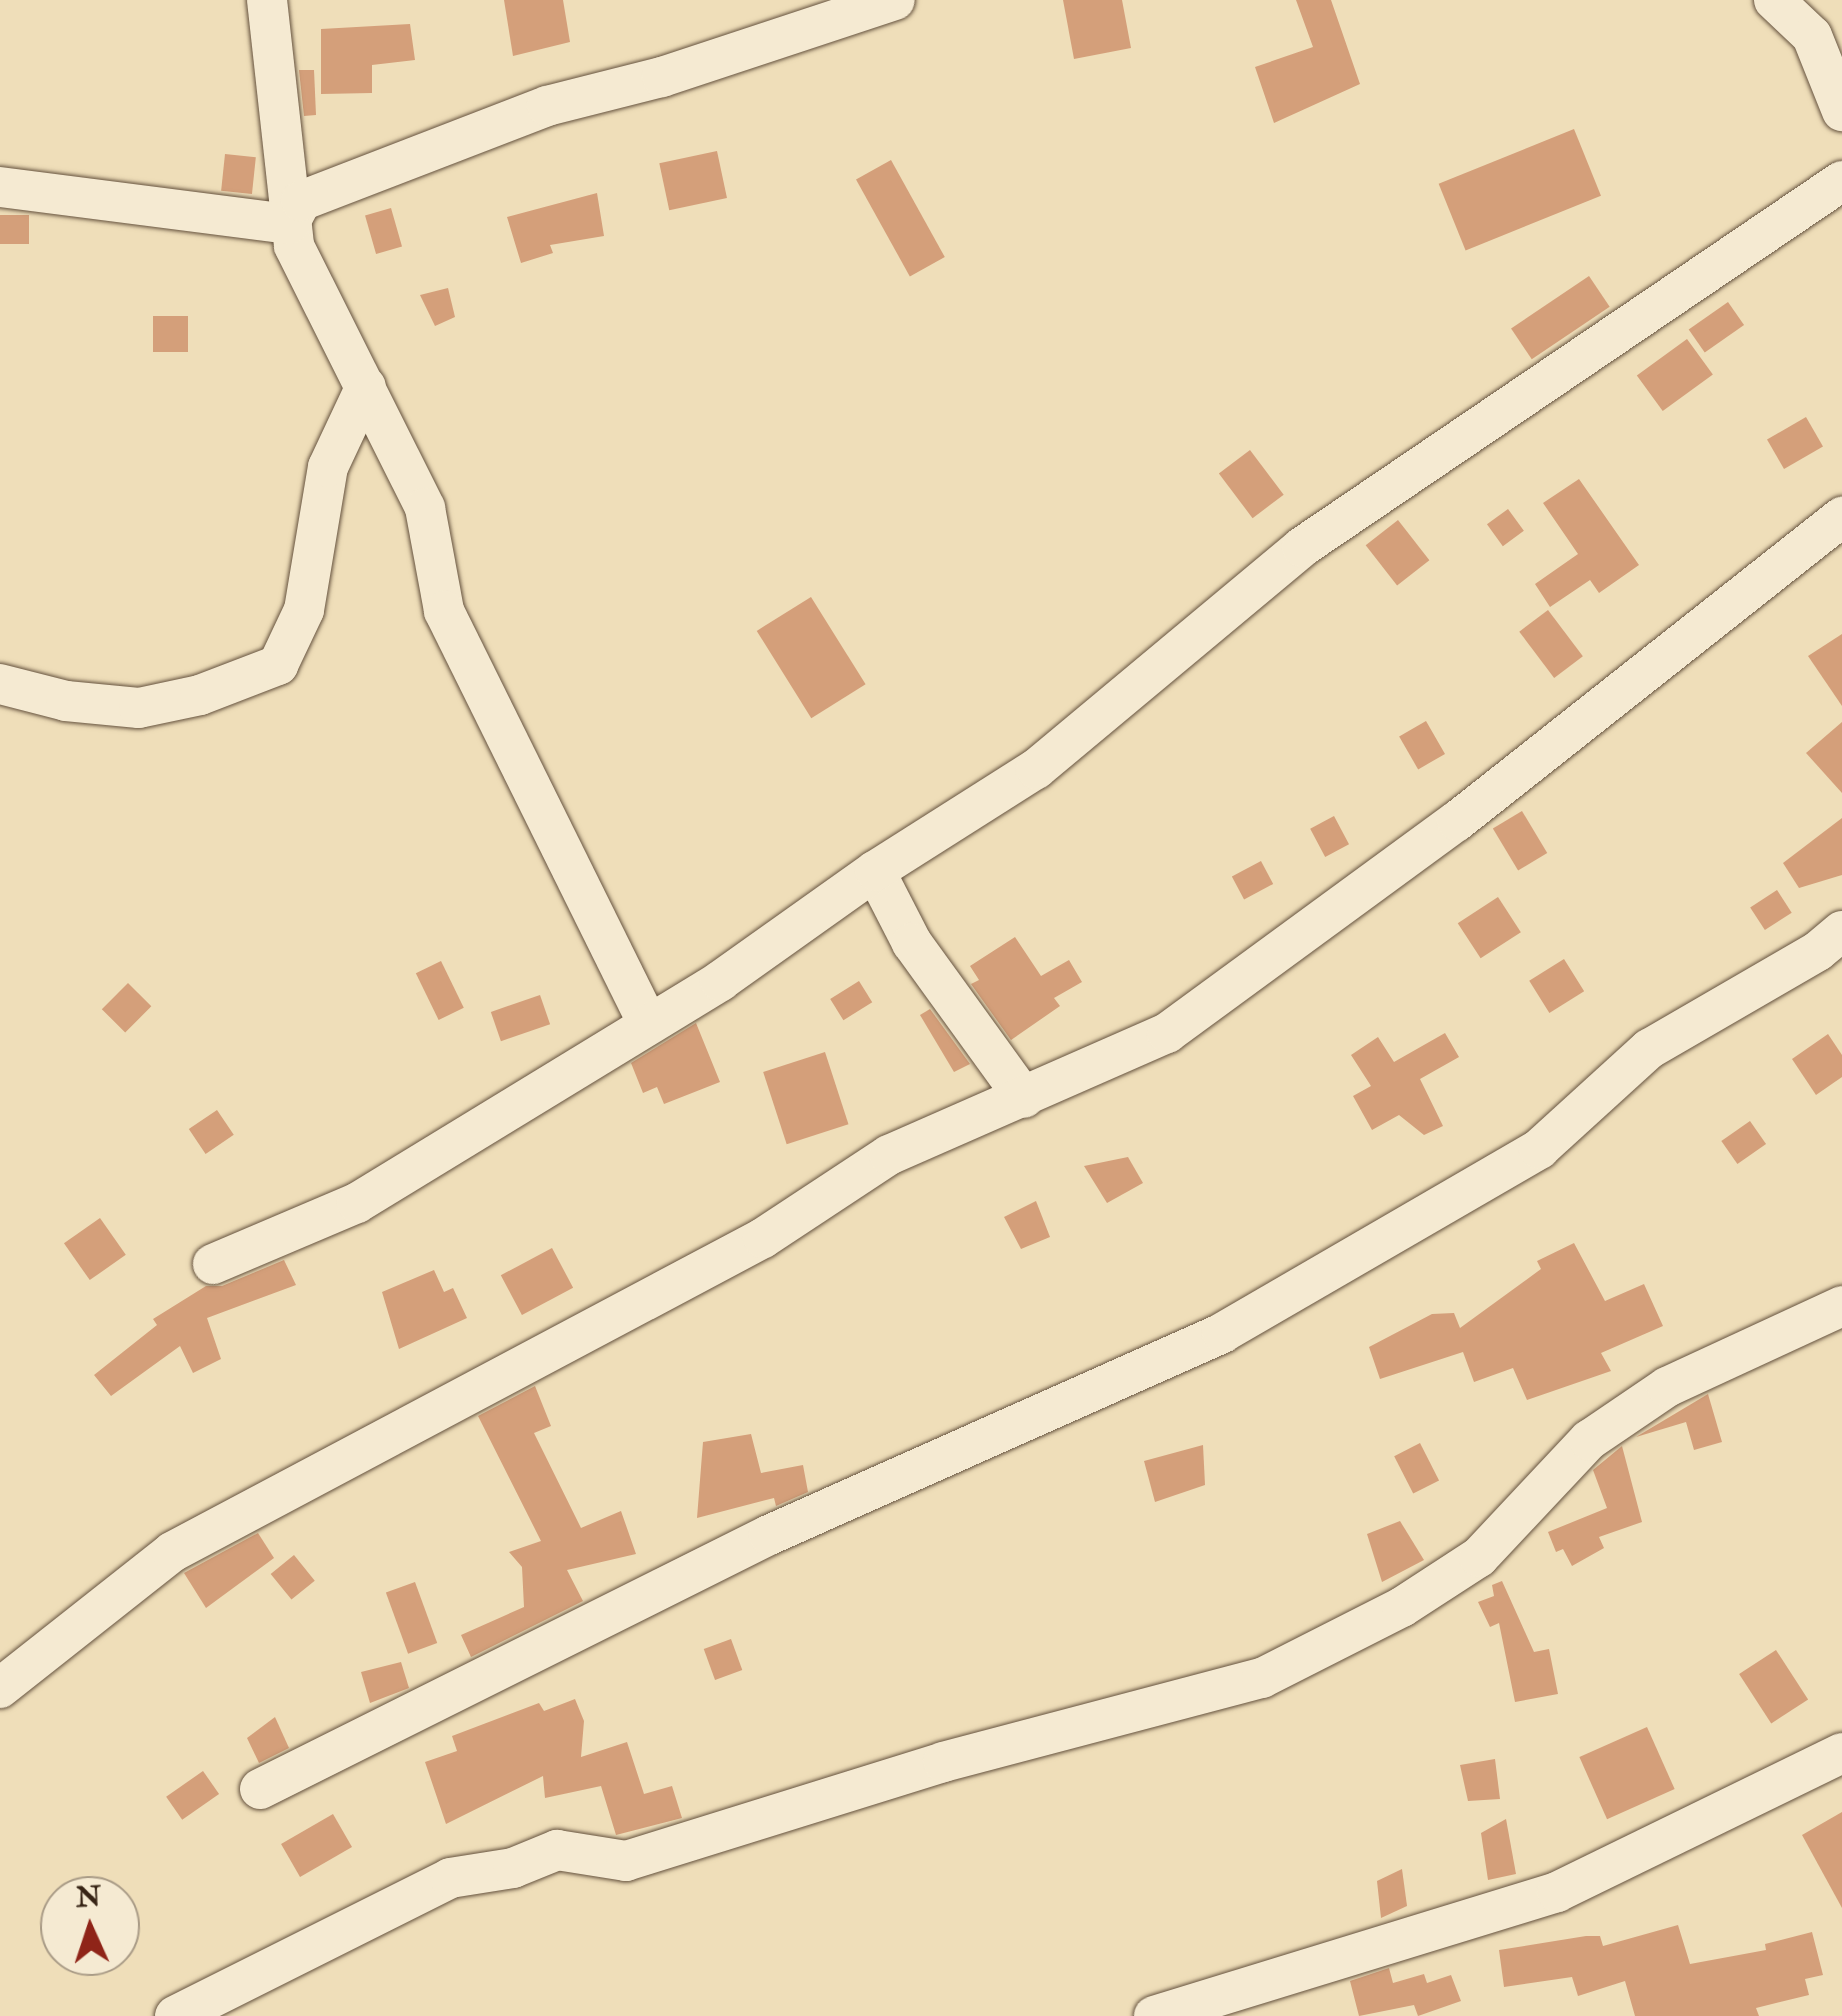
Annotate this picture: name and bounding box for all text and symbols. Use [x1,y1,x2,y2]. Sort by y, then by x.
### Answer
north arrow [40,1876,140,1976]
text: N [75,1879,102,1916]

